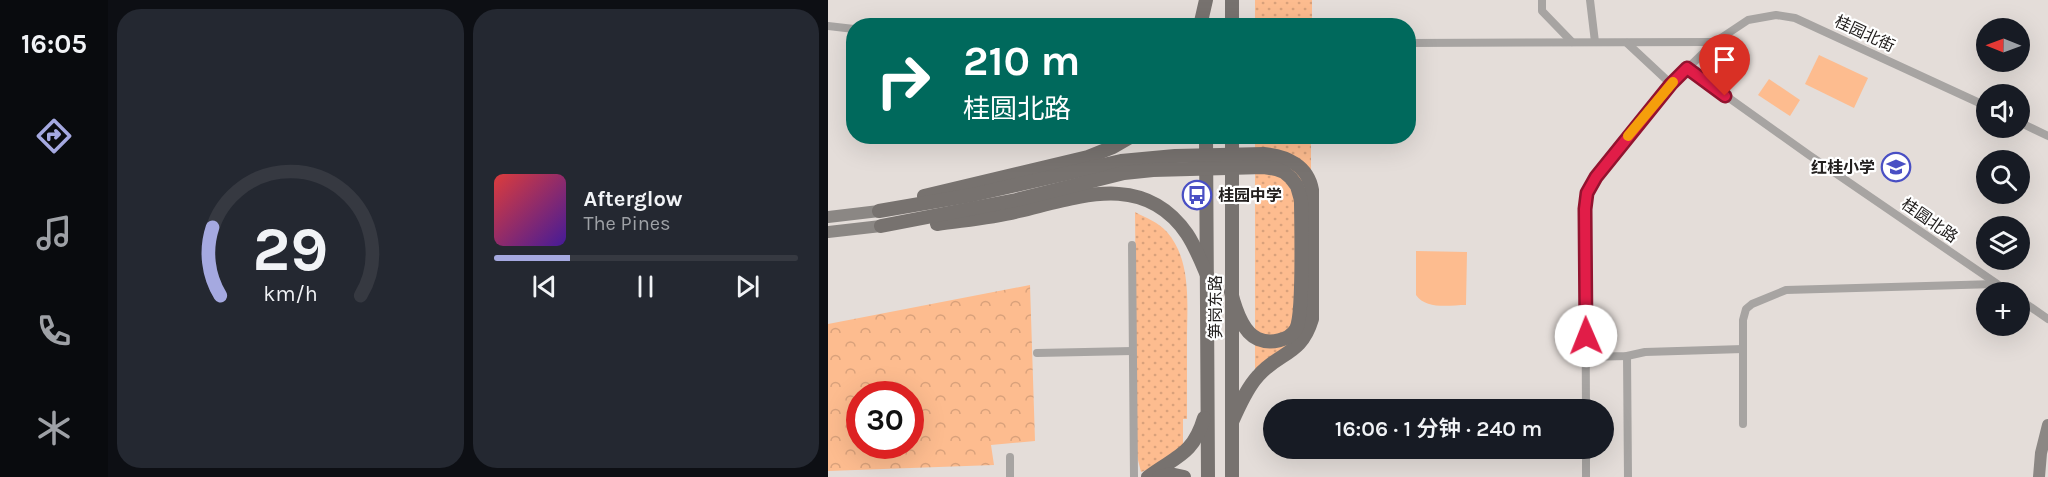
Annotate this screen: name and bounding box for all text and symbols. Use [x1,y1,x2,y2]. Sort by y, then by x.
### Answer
street label: 桂园北街 [1832,11,1898,56]
north arrow [1976,18,2030,72]
map controls [1976,18,2030,336]
text: 16:05 [21,28,87,60]
pin [1699,34,1750,96]
text: 210 m [963,36,1080,86]
icon: right [864,42,942,120]
icon: arrive [1708,43,1741,76]
button: sound [1976,84,2030,138]
text: 桂圆北路 [963,93,1071,125]
icon: directions [33,115,75,157]
button: search [1976,150,2030,204]
school or university icon: 红桂小学 [1880,151,1912,183]
place label: 红桂小学 [1811,158,1875,177]
bus stop icon: 桂园中学 [1181,179,1213,211]
text: Afterglow [584,186,683,212]
place label: 桂园中学 [1218,186,1282,205]
street label: 桂圆北路 [1898,194,1961,247]
icon: music [33,212,75,254]
text: The Pines [584,212,670,235]
text: 29 [252,213,328,286]
button: layers [1976,216,2030,270]
icon: previous [528,270,561,303]
icon: pause [629,270,662,303]
icon: next [731,270,764,303]
street label: 笋岗东路 [1206,275,1225,339]
text: km/h [263,281,317,306]
button: + [1976,282,2030,336]
position arrow [1554,304,1618,368]
icon: phone [33,310,75,352]
speed limit sign: 30 [846,381,924,459]
icon: climate [33,407,75,449]
text: 16:06 · 1 分钟 · 240 m [1335,416,1542,442]

